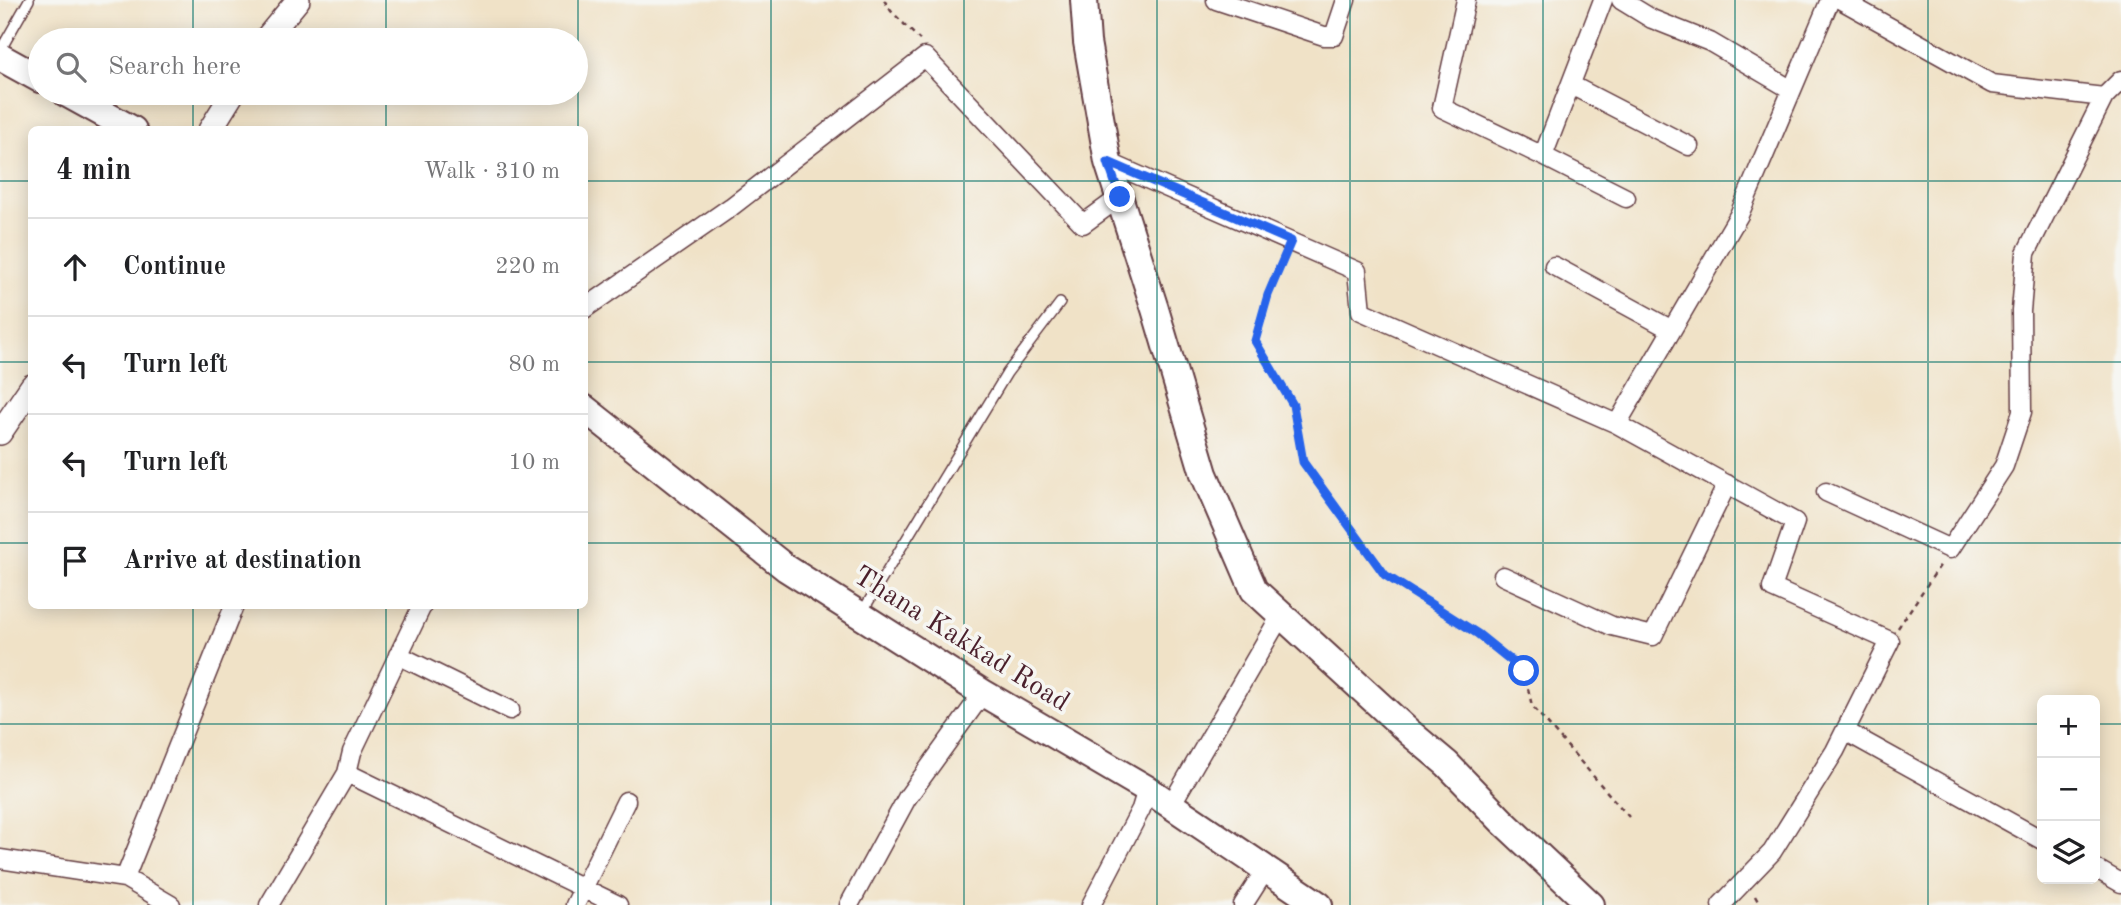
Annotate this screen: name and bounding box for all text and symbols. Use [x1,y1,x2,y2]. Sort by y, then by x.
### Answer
search box [28,28,588,105]
icon: search [52,48,90,86]
text: Search here [108,54,241,80]
text: 4 min [56,156,131,186]
text: Walk · 310 m [424,160,560,183]
route end [1104,181,1135,212]
icon: ahead [56,248,94,286]
text: Continue [123,254,226,280]
text: 220 m [495,255,560,278]
icon: left [56,346,94,384]
text: Turn left [123,352,228,378]
text: 80 m [509,353,560,376]
icon: left [56,444,94,482]
text: Turn left [123,450,228,476]
text: 10 m [509,451,560,474]
icon: arrive [56,542,94,580]
text: Arrive at destination [123,548,362,574]
street label: Thana Kakkad Road [848,562,1074,718]
route start [1508,655,1539,686]
map controls [2037,695,2100,884]
button: + [2037,695,2100,758]
button: − [2037,758,2100,821]
button: layers [2037,821,2100,884]

